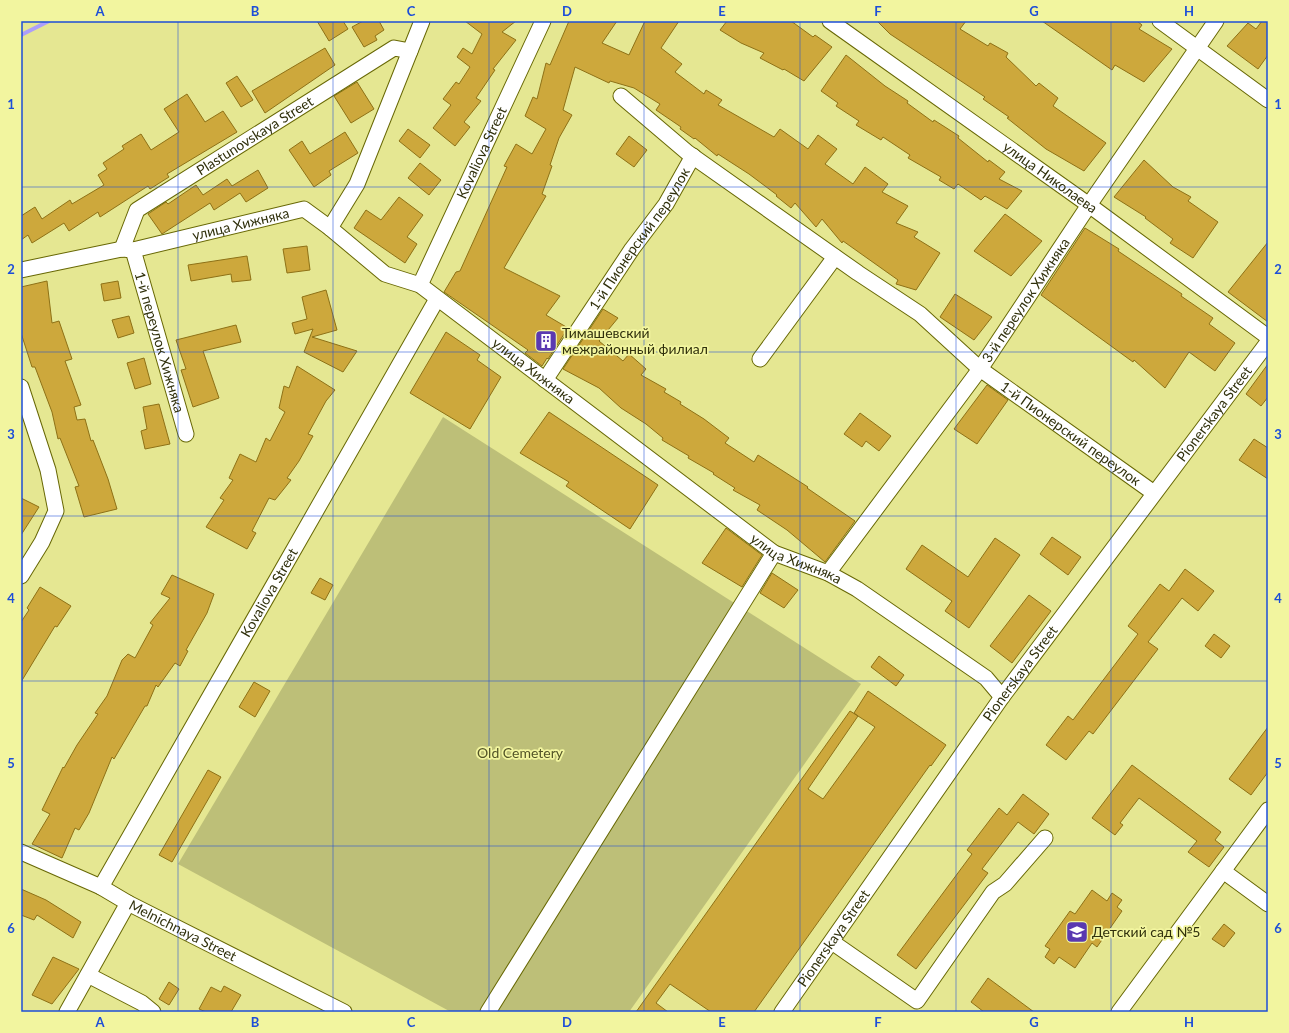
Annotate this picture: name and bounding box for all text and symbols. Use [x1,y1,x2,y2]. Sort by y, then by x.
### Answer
text: A [94,3,105,19]
text: B [251,3,260,19]
text: C [407,3,416,19]
text: D [562,3,572,19]
text: E [718,3,726,19]
text: F [874,3,882,19]
text: G [1029,3,1039,19]
text: H [1184,3,1194,19]
street label: Plastunovskaya Street [193,92,316,178]
text: 1 [7,96,15,112]
text: 1 [1274,96,1282,112]
street label: Kovaliova Street [452,104,510,201]
street label: улица Николаева [1000,138,1101,216]
street label: 1-й Пионерский переулок [585,164,693,313]
street label: улица Хижняка [191,204,291,243]
street label: 3-й переулок Хижняка [978,234,1073,365]
text: 2 [7,261,15,277]
text: 2 [1274,261,1282,277]
street label: 1-й переулок Хижняка [132,270,188,415]
place label: Тимашевский межрайонный филиал [562,324,708,357]
building icon: Тимашевский межрайонный филиал [533,328,559,354]
street label: улица Хижняка [489,334,578,407]
street label: Pionerskaya Street [1173,363,1255,464]
street label: 1-й Пионерский переулок [997,377,1145,489]
text: 3 [7,426,15,442]
text: 3 [1274,426,1282,442]
street label: улица Хижняка [748,529,845,587]
street label: Kovaliova Street [237,545,301,640]
text: 4 [7,590,15,606]
text: 4 [1274,590,1282,606]
street label: Pionerskaya Street [979,622,1061,724]
park label: Old Cemetery [477,744,564,761]
text: 5 [7,755,15,771]
text: 5 [1274,755,1282,771]
street label: Pionerskaya Street [793,886,873,990]
street label: Melnichnaya Street [126,896,240,964]
school or university icon: Детский сад №5 [1064,919,1090,945]
text: 6 [7,920,15,936]
text: 6 [1274,920,1282,936]
place label: Детский сад №5 [1092,923,1201,940]
text: A [94,1014,105,1030]
text: B [251,1014,260,1030]
text: C [407,1014,416,1030]
text: D [562,1014,572,1030]
text: E [718,1014,726,1030]
text: F [874,1014,882,1030]
text: G [1029,1014,1039,1030]
text: H [1184,1014,1194,1030]

